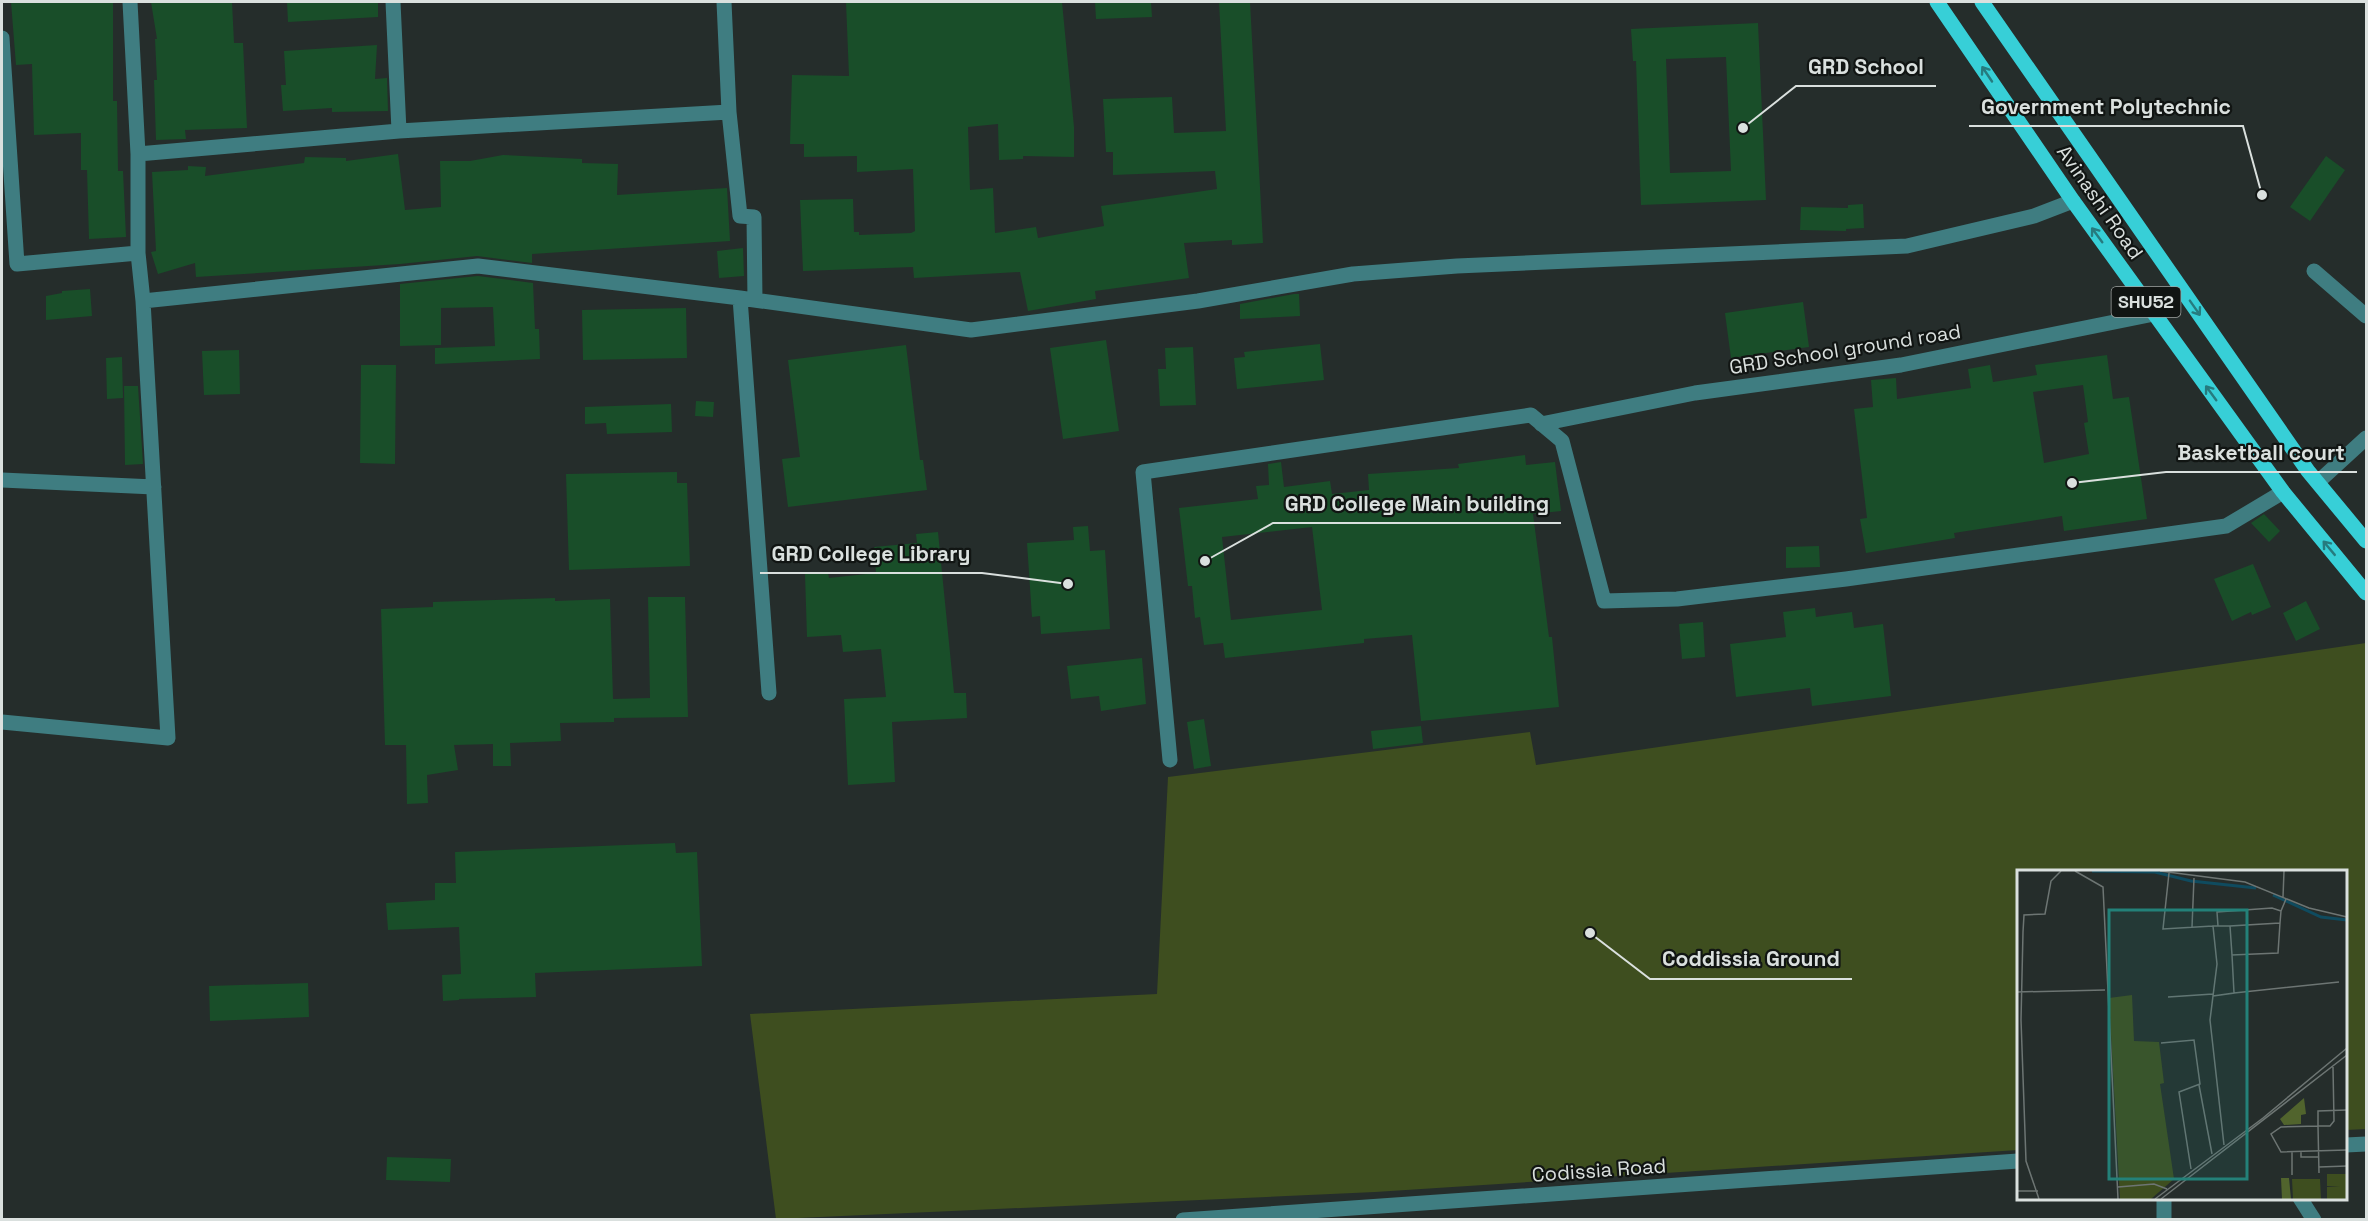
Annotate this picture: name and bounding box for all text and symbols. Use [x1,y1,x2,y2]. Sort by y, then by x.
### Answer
callout: GRD School [1796,47,1936,86]
text: GRD School [1808,53,1924,80]
one-way arrow [1980,66,1992,83]
callout: Government Polytechnic [1969,87,2243,126]
text: Government Polytechnic [1981,93,2231,120]
street label: Avinashi Road [2051,140,2149,264]
one-way arrow [2091,227,2103,243]
road number: SHU52 [2112,287,2180,317]
one-way arrow [2189,300,2201,316]
street label: GRD School ground road [1727,318,1963,380]
one-way arrow [2205,385,2217,401]
callout: Basketball court [2166,433,2357,472]
text: Basketball court [2177,439,2345,466]
callout: GRD College Main building [1273,484,1561,523]
text: GRD College Main building [1285,490,1549,517]
callout: GRD College Library [760,534,982,573]
text: GRD College Library [772,540,970,567]
one-way arrow [2322,541,2336,556]
inset map [2017,870,2347,1200]
callout: Coddissia Ground [1650,940,1852,979]
text: Coddissia Ground [1662,945,1840,972]
street label: Codissia Road [1531,1152,1667,1188]

